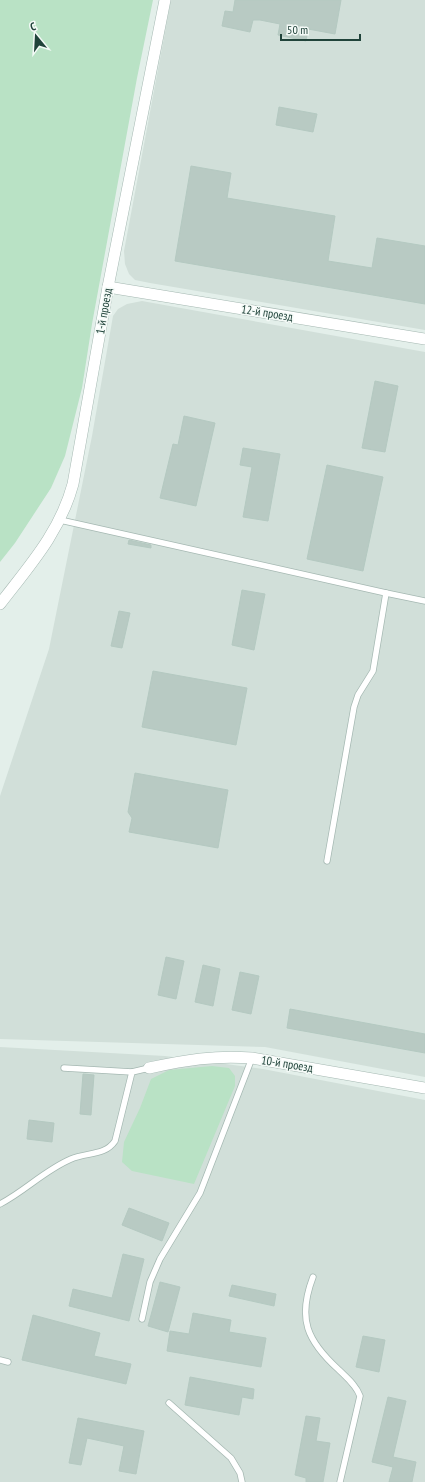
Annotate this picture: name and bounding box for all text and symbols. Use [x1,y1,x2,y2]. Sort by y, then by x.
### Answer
north arrow [16,16,56,56]
scale bar [281,16,360,42]
text: С [28,19,37,34]
text: 50 m [287,22,308,37]
street label: 1-й проезд [92,286,115,335]
street label: 12-й проезд [240,301,295,324]
street label: 10-й проезд [260,1052,315,1075]

